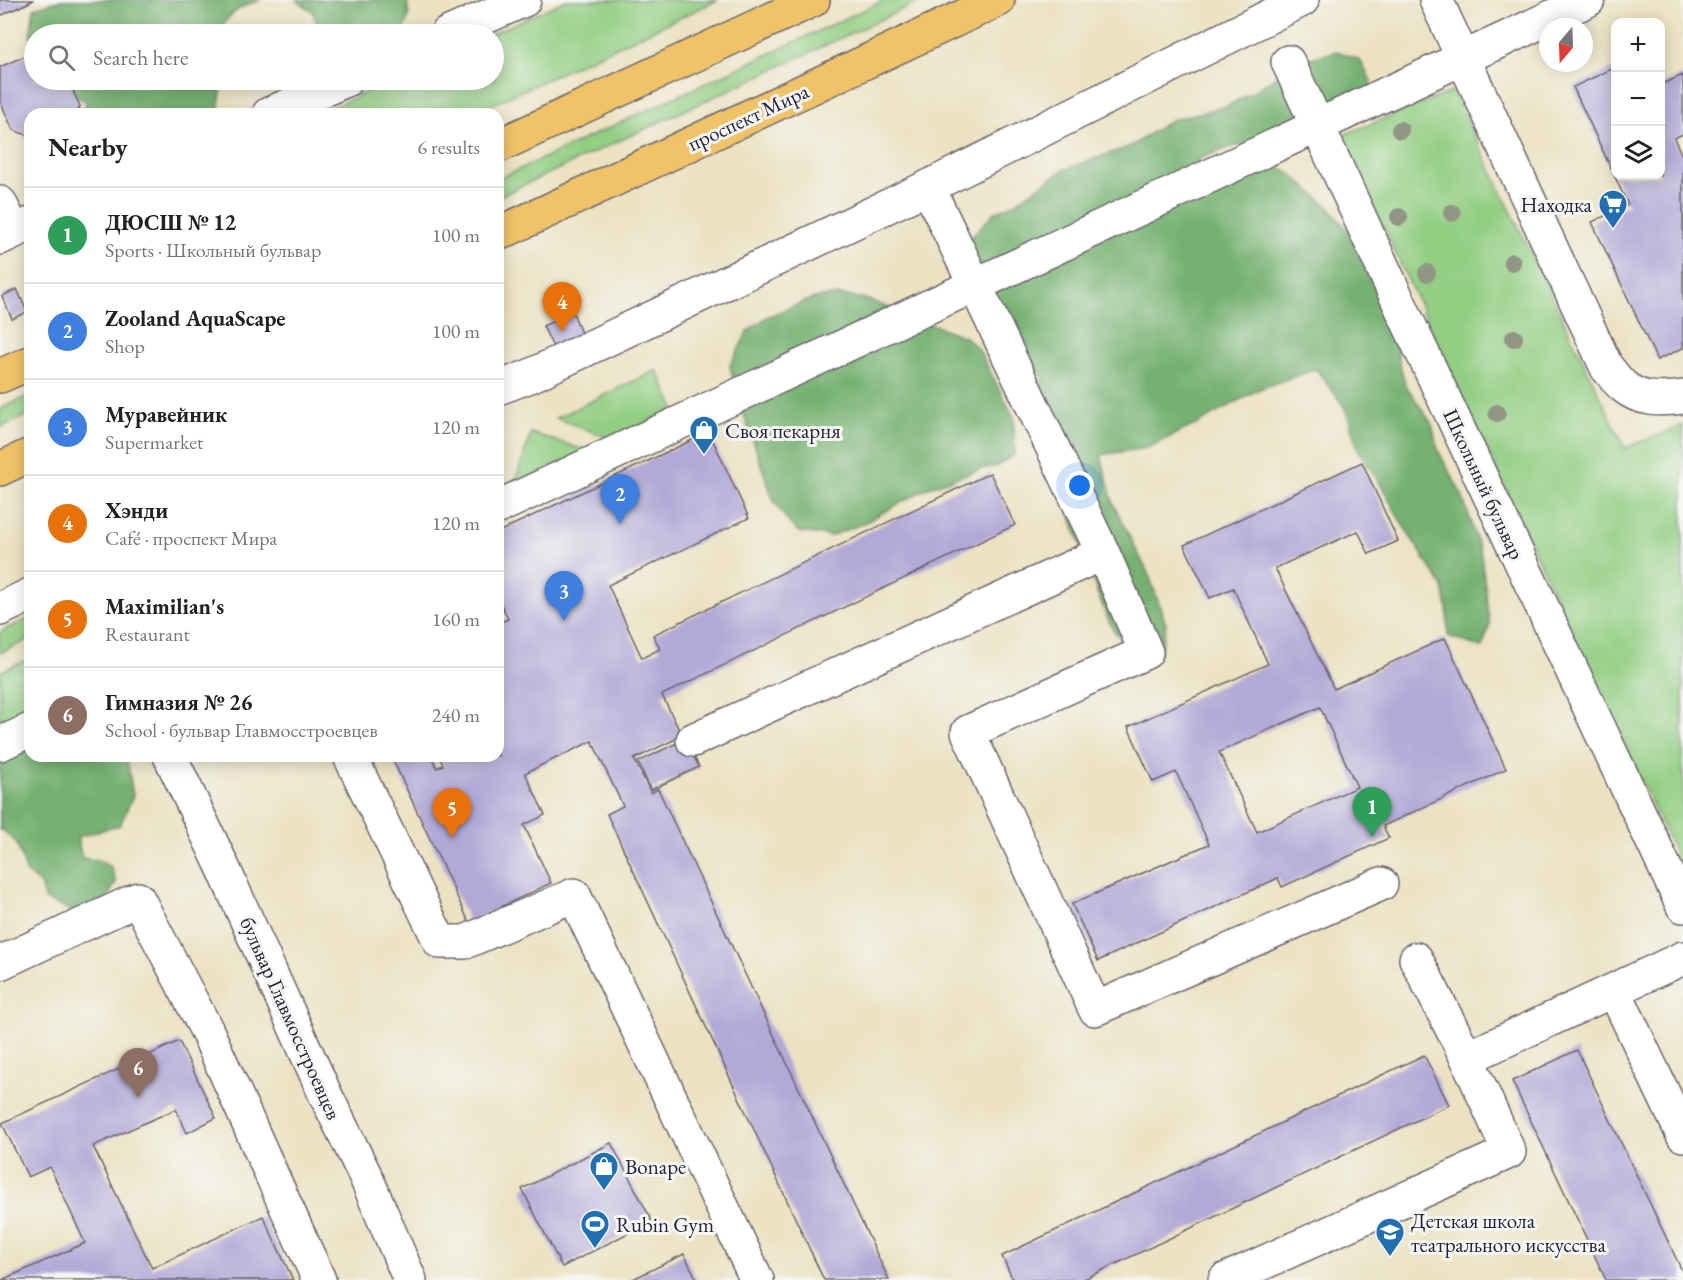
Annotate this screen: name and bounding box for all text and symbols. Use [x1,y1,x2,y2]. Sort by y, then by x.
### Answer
north arrow [1539,18,1593,72]
map controls [1611,18,1665,180]
button: + [1611,18,1665,72]
search box [24,24,504,90]
icon: search [45,41,78,74]
text: Search here [93,43,188,72]
button: − [1611,72,1665,126]
street label: проспект Мира [683,77,813,157]
button: layers [1611,126,1665,180]
text: Nearby [48,130,128,164]
text: 6 results [417,134,480,160]
supermarket icon: Находка [1597,188,1629,230]
place label: Находка [1521,191,1593,218]
text: ДЮСШ № 12 [105,208,236,237]
text: 1 [62,222,73,248]
text: 100 m [432,222,480,248]
text: Sports · Школьный бульвар [105,237,321,263]
pin: 4 [542,282,582,332]
text: Zooland AquaScape [105,304,285,333]
text: 2 [62,318,73,344]
text: 100 m [432,318,480,344]
text: Shop [105,333,145,359]
text: Муравейник [105,400,227,429]
street label: Школьный бульвар [1437,404,1531,564]
text: 3 [62,414,73,440]
text: 120 m [432,414,480,440]
shop icon: Своя пекарня [688,414,720,456]
place label: Своя пекарня [725,417,841,444]
text: Supermarket [105,429,203,455]
your location [1065,471,1094,500]
pin: 2 [600,474,640,524]
text: Хэнди [105,496,168,525]
text: 4 [62,510,73,536]
text: 120 m [432,510,480,536]
text: Café · проспект Мира [105,525,277,551]
pin: 3 [544,572,584,621]
text: Maximilian's [105,592,224,621]
text: 5 [62,606,73,632]
text: 160 m [432,606,480,632]
text: Restaurant [105,621,190,647]
text: Гимназия № 26 [105,688,252,717]
text: 6 [62,702,73,728]
text: 240 m [432,702,480,728]
text: School · бульвар Главмосстроевцев [105,717,378,743]
pin: 5 [432,788,472,838]
pin: 1 [1352,788,1392,837]
street label: бульвар Главмосстроевцев [234,912,348,1124]
pin: 6 [118,1048,158,1098]
shop icon: Bonape [588,1150,620,1192]
place label: Bonape [625,1153,686,1180]
place label: Детская школа театрального искусства [1411,1207,1607,1258]
sports icon: Rubin Gym [579,1208,611,1250]
place label: Rubin Gym [616,1211,714,1238]
school or university icon: Детская школа театрального искусства [1374,1216,1406,1258]

